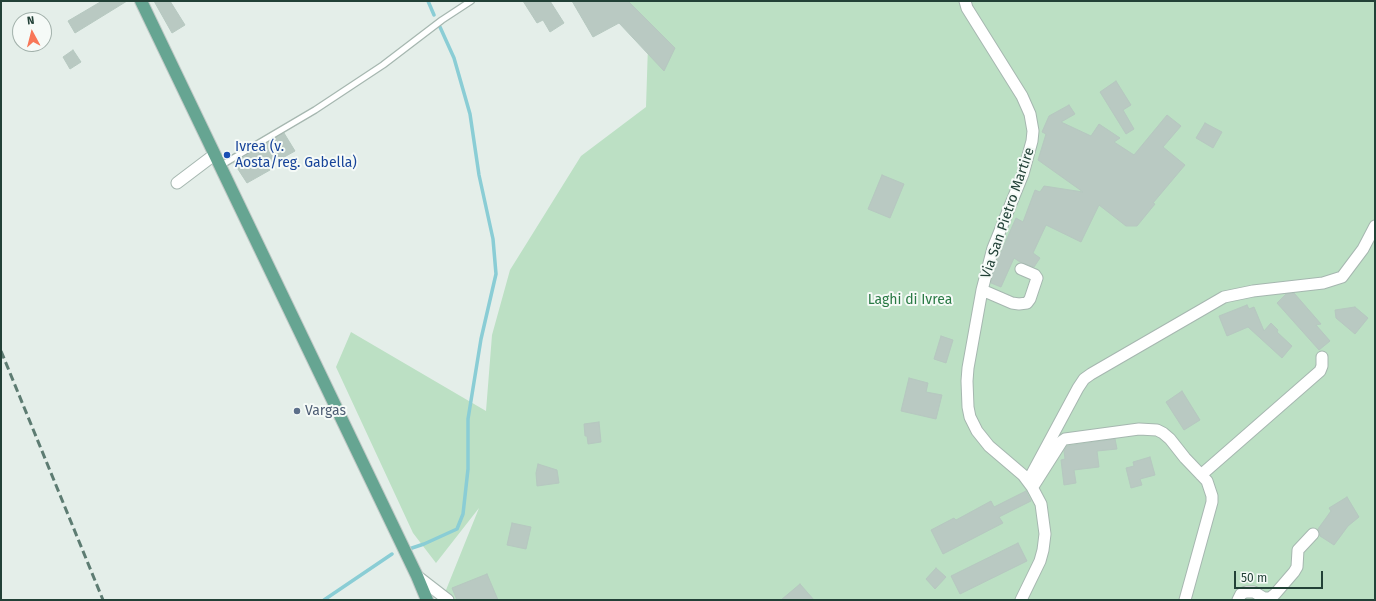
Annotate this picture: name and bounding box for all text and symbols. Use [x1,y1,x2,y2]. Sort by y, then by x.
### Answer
north arrow [12,12,52,52]
text: N [26,14,35,27]
place label: Ivrea (v. Aosta/reg. Gabella) [235,139,357,172]
street label: Via San Pietro Martire [978,145,1038,281]
marker: Ivrea (v. Aosta/reg. Gabella) [222,150,232,160]
park label: Laghi di Ivrea [868,292,952,308]
place label: Vargas [305,403,346,419]
marker: Vargas [292,406,302,416]
scale bar [1236,563,1325,589]
text: 50 m [1241,571,1267,585]

